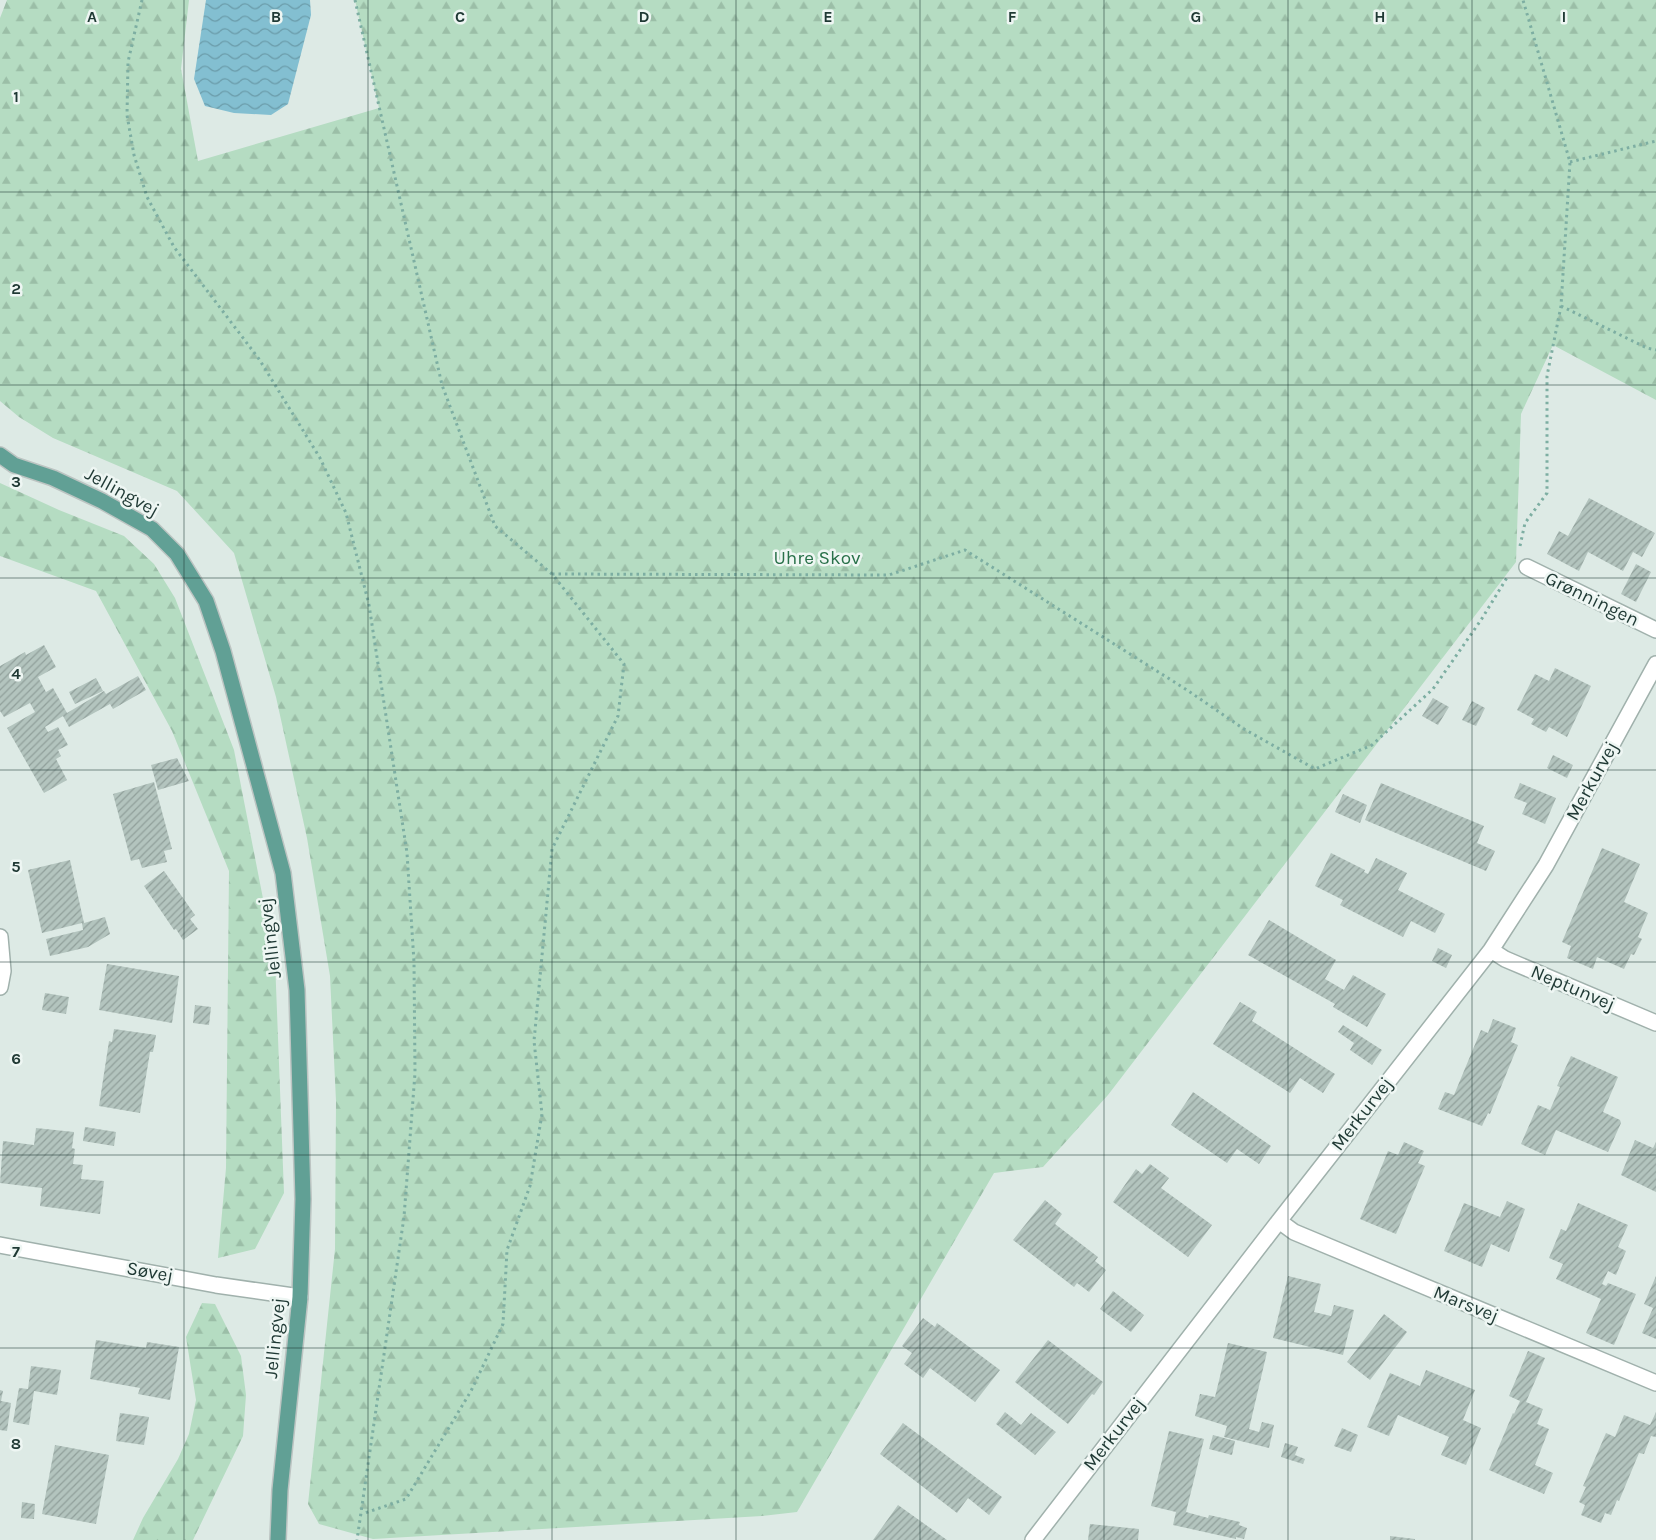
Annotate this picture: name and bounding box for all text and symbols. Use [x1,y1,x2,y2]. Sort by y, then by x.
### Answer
text: A [87,7,97,26]
text: B [271,7,281,26]
text: C [455,7,465,26]
text: D [639,7,650,26]
text: E [823,7,833,26]
text: F [1008,7,1017,26]
text: G [1191,7,1201,26]
text: H [1374,7,1386,26]
text: I [1562,7,1566,26]
text: 1 [13,87,19,106]
text: 2 [11,279,21,298]
street label: Jellingvej [81,463,163,521]
text: 3 [11,472,21,491]
park label: Uhre Skov [773,547,861,569]
street label: Grønningen [1542,567,1642,631]
text: 4 [11,664,21,683]
street label: Merkurvej [1561,738,1623,824]
text: 5 [11,857,21,876]
street label: Jellingvej [254,896,286,980]
street label: Neptunvej [1528,960,1618,1016]
text: 6 [11,1049,21,1068]
street label: Merkurvej [1327,1073,1397,1155]
text: 7 [12,1242,20,1261]
street label: Søvej [125,1257,175,1287]
street label: Marsvej [1430,1281,1502,1327]
street label: Jellingvej [260,1296,290,1380]
street label: Merkurvej [1079,1393,1149,1475]
text: 8 [11,1434,21,1453]

